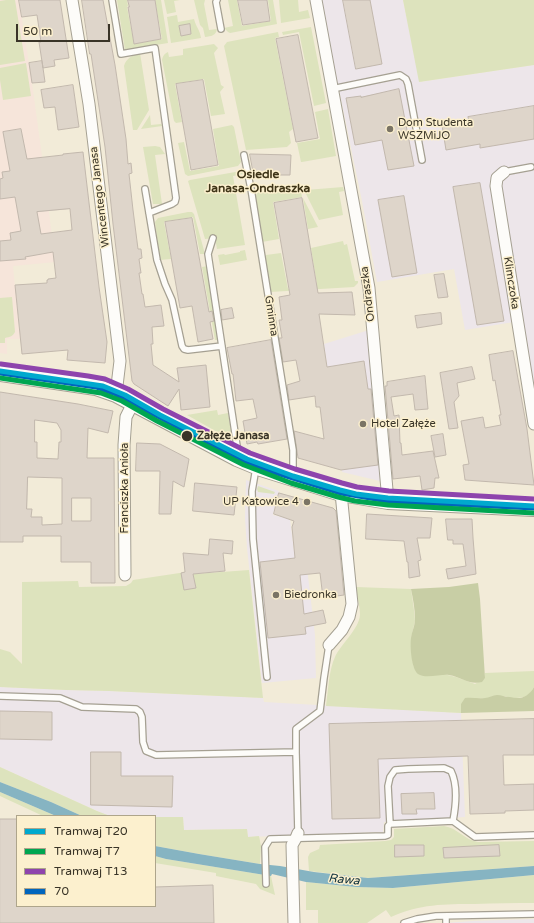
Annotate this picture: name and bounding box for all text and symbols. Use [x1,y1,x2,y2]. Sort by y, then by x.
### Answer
scale bar [18,16,112,42]
text: 50 m [23,24,52,38]
place label: Dom Studenta WSZMiJO [398,116,473,142]
marker: Dom Studenta WSZMiJO [385,124,395,134]
street label: Wincentego Janasa [87,146,113,248]
district label: Osiedle Janasa-Ondraszka [206,168,310,196]
street label: Klimczoka [500,256,522,310]
street label: Ondraszka [358,266,378,322]
street label: Gminna [261,295,281,337]
place label: Hotel Załęże [371,417,436,431]
marker: Hotel Załęże [358,419,368,429]
marker: Załęże Janasa [180,429,194,443]
place label: Załęże Janasa [197,429,269,443]
street label: Franciszka Anioła [118,442,132,534]
place label: UP Katowice 4 [223,495,299,509]
marker: UP Katowice 4 [302,497,312,507]
place label: Biedronka [284,588,337,602]
marker: Biedronka [271,590,281,600]
legend [16,815,156,907]
text: Tramwaj T20 [54,824,128,838]
text: Tramwaj T7 [54,844,120,858]
text: Tramwaj T13 [54,864,128,878]
water label: Rawa [328,871,360,889]
text: 70 [54,884,69,898]

